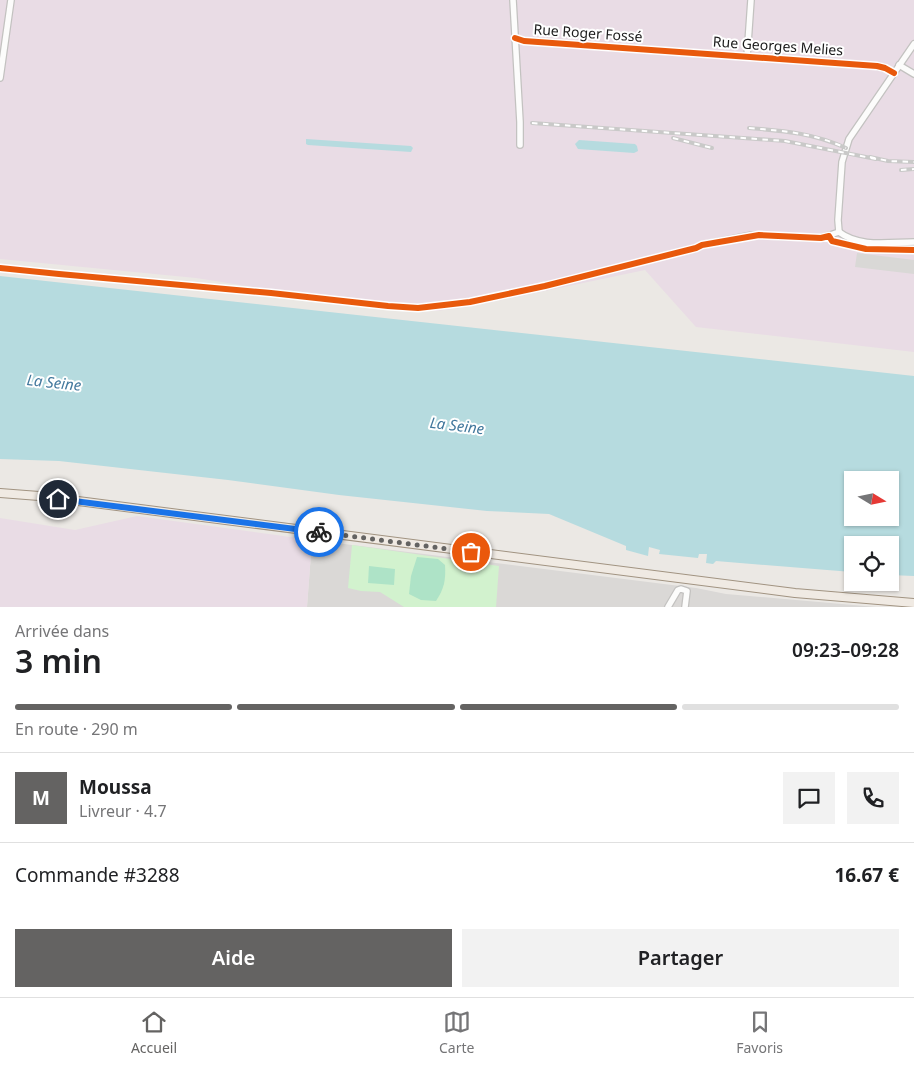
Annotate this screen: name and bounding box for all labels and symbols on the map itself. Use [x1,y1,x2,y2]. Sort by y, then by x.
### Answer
street label: Rue Roger Fossé [533,19,643,46]
street label: Rue Georges Melies [712,31,844,60]
water label: La Seine [26,369,83,395]
water label: La Seine [429,412,486,438]
north arrow [844,471,899,526]
pin [37,478,79,520]
courier [294,507,344,557]
pin [450,531,492,573]

